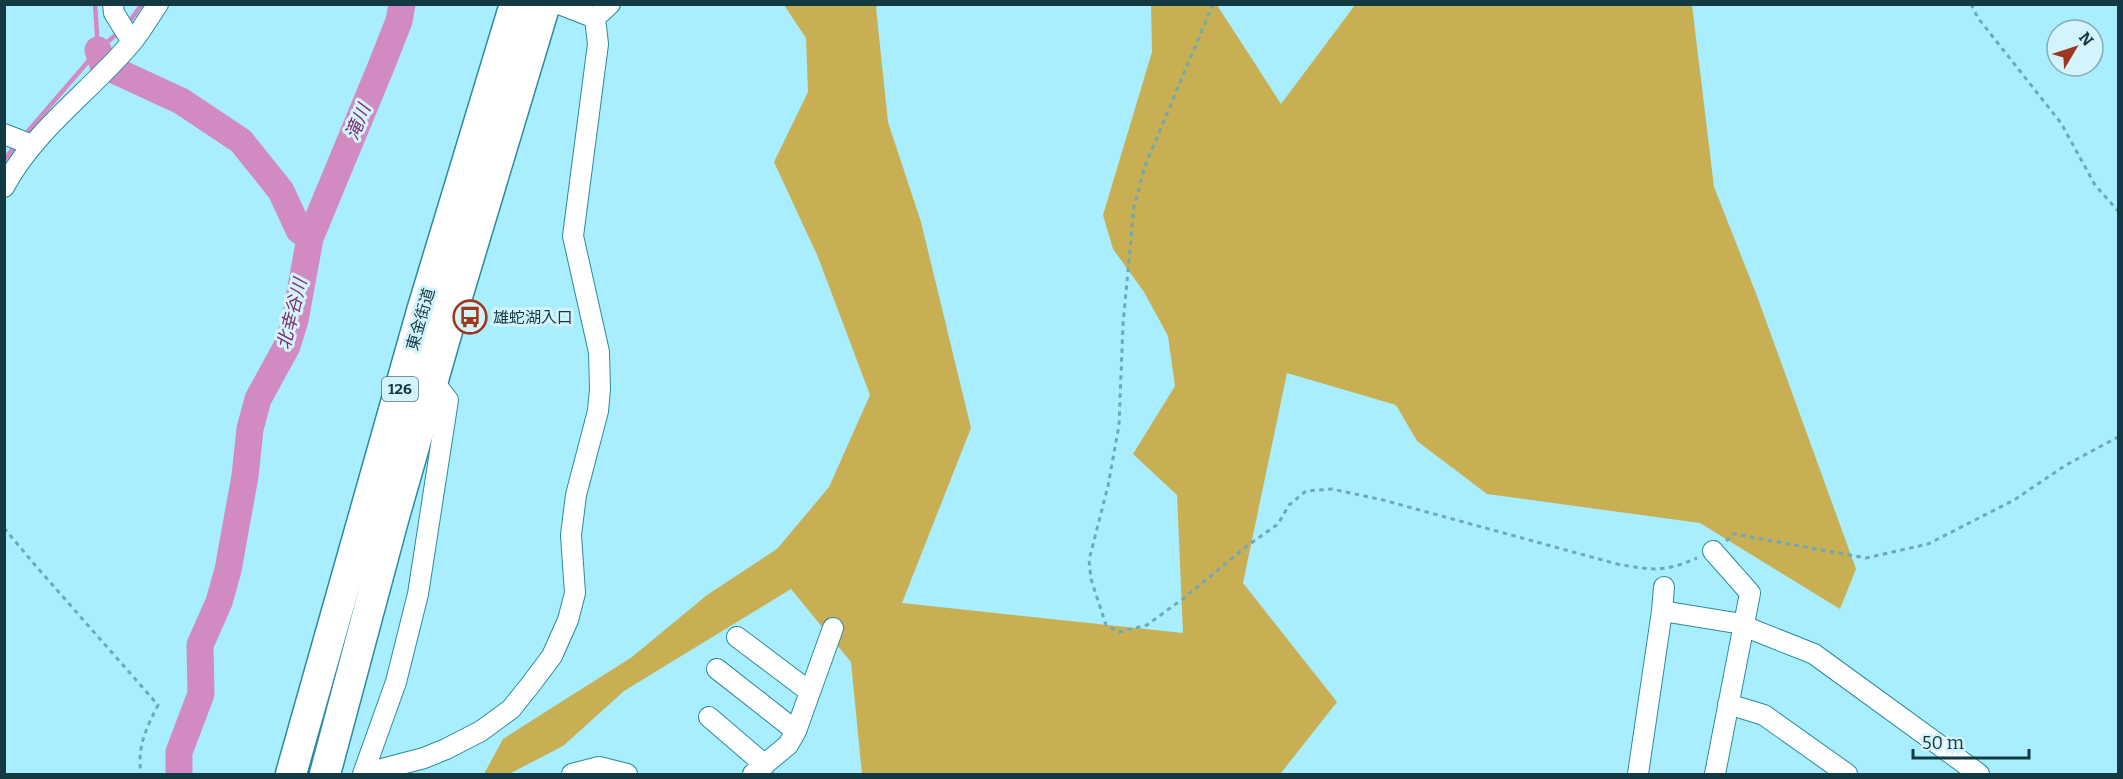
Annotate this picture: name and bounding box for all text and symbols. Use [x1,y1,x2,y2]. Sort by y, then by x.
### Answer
north arrow [2045,18,2105,78]
text: N [2075,28,2098,50]
water label: 滝川 [341,99,376,143]
water label: 北幸谷川 [273,274,312,352]
street label: 東金街道 [403,286,438,353]
bus stop icon: 雄蛇湖入口 [452,299,488,335]
place label: 雄蛇湖入口 [493,308,573,327]
road number: 126 [382,377,418,401]
scale bar [1913,722,2028,760]
text: 50 m [1922,732,1964,754]

